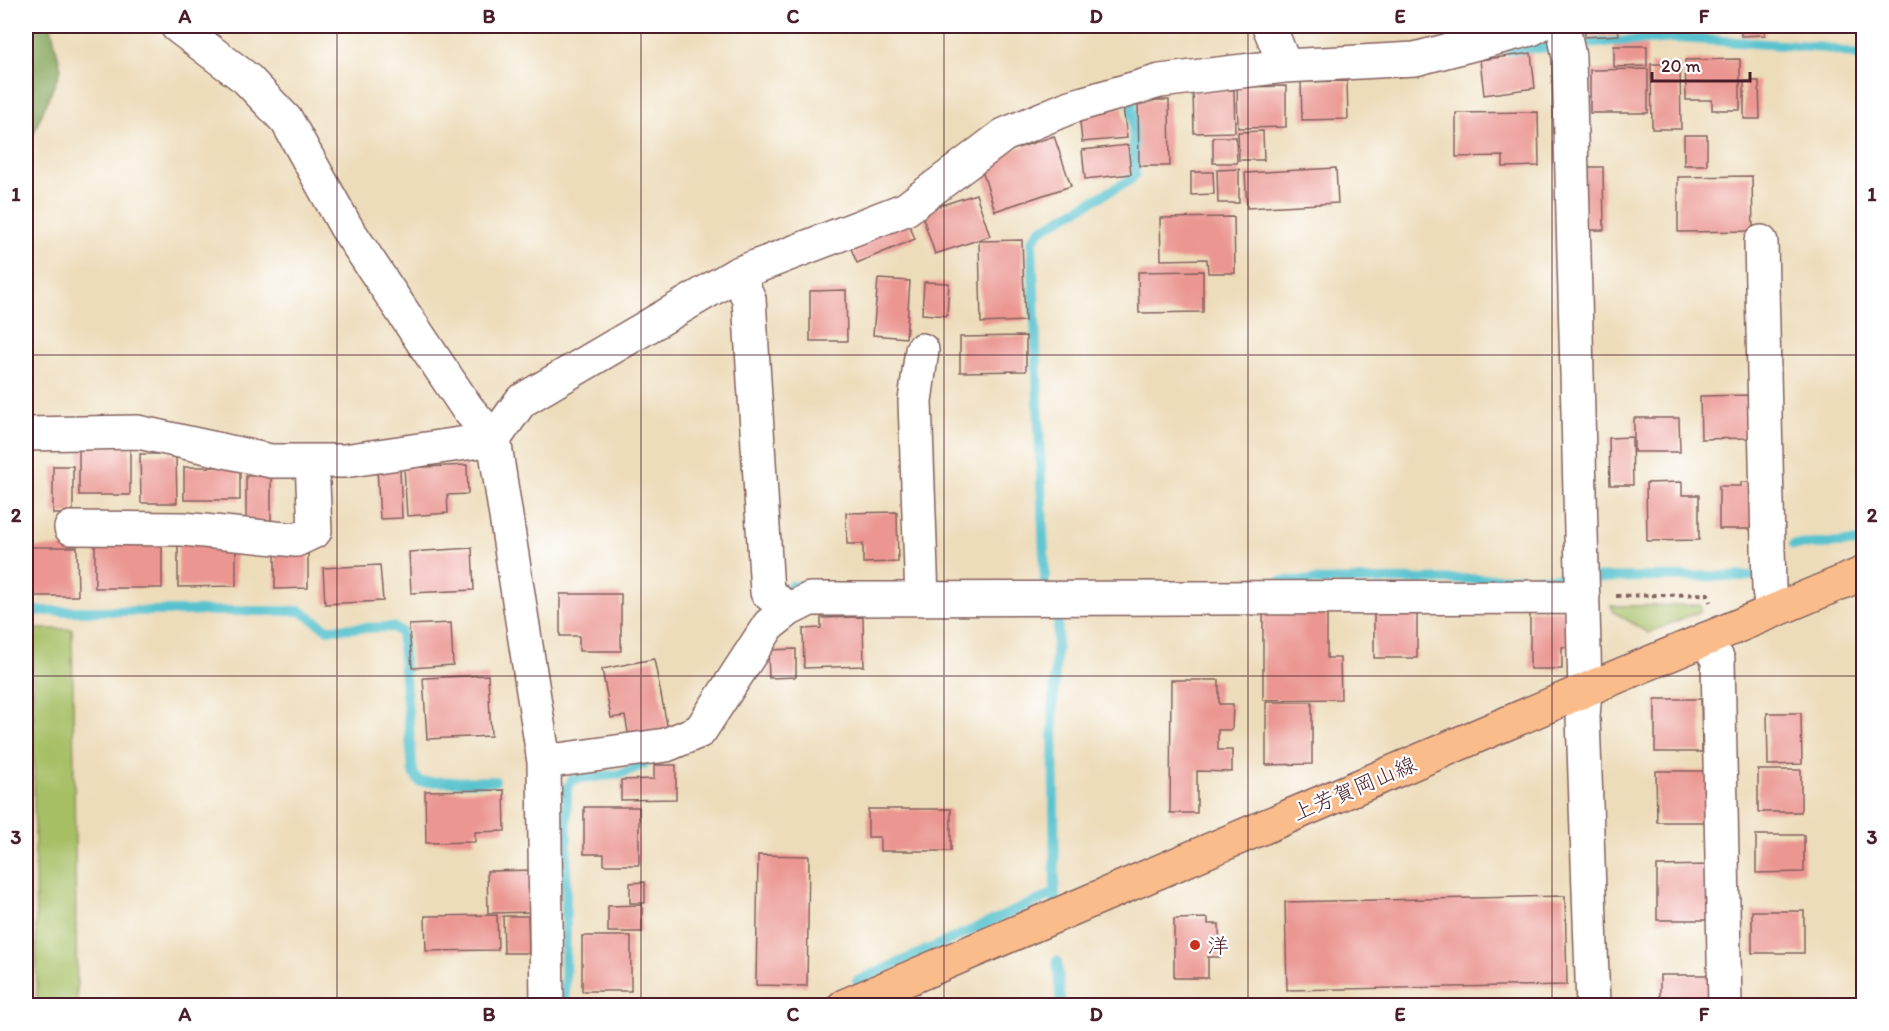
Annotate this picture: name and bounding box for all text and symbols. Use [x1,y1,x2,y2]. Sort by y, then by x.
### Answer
text: A [178,4,192,28]
text: B [483,4,496,28]
text: C [787,4,800,28]
text: D [1089,4,1103,28]
text: E [1394,4,1406,28]
text: F [1699,4,1710,28]
scale bar [1652,45,1750,83]
text: 20 m [1661,55,1701,77]
text: 1 [11,182,21,206]
text: 1 [1867,182,1877,206]
text: 2 [11,503,22,527]
text: 2 [1867,503,1878,527]
street label: 上芳賀岡山線 [1288,750,1420,827]
text: 3 [11,825,22,849]
text: 3 [1867,825,1878,849]
place label: 洋 [1207,932,1229,959]
marker: 洋 [1188,938,1202,952]
text: A [178,1002,192,1026]
text: B [483,1002,496,1026]
text: C [787,1002,800,1026]
text: D [1089,1002,1103,1026]
text: E [1394,1002,1406,1026]
text: F [1699,1002,1710,1026]

